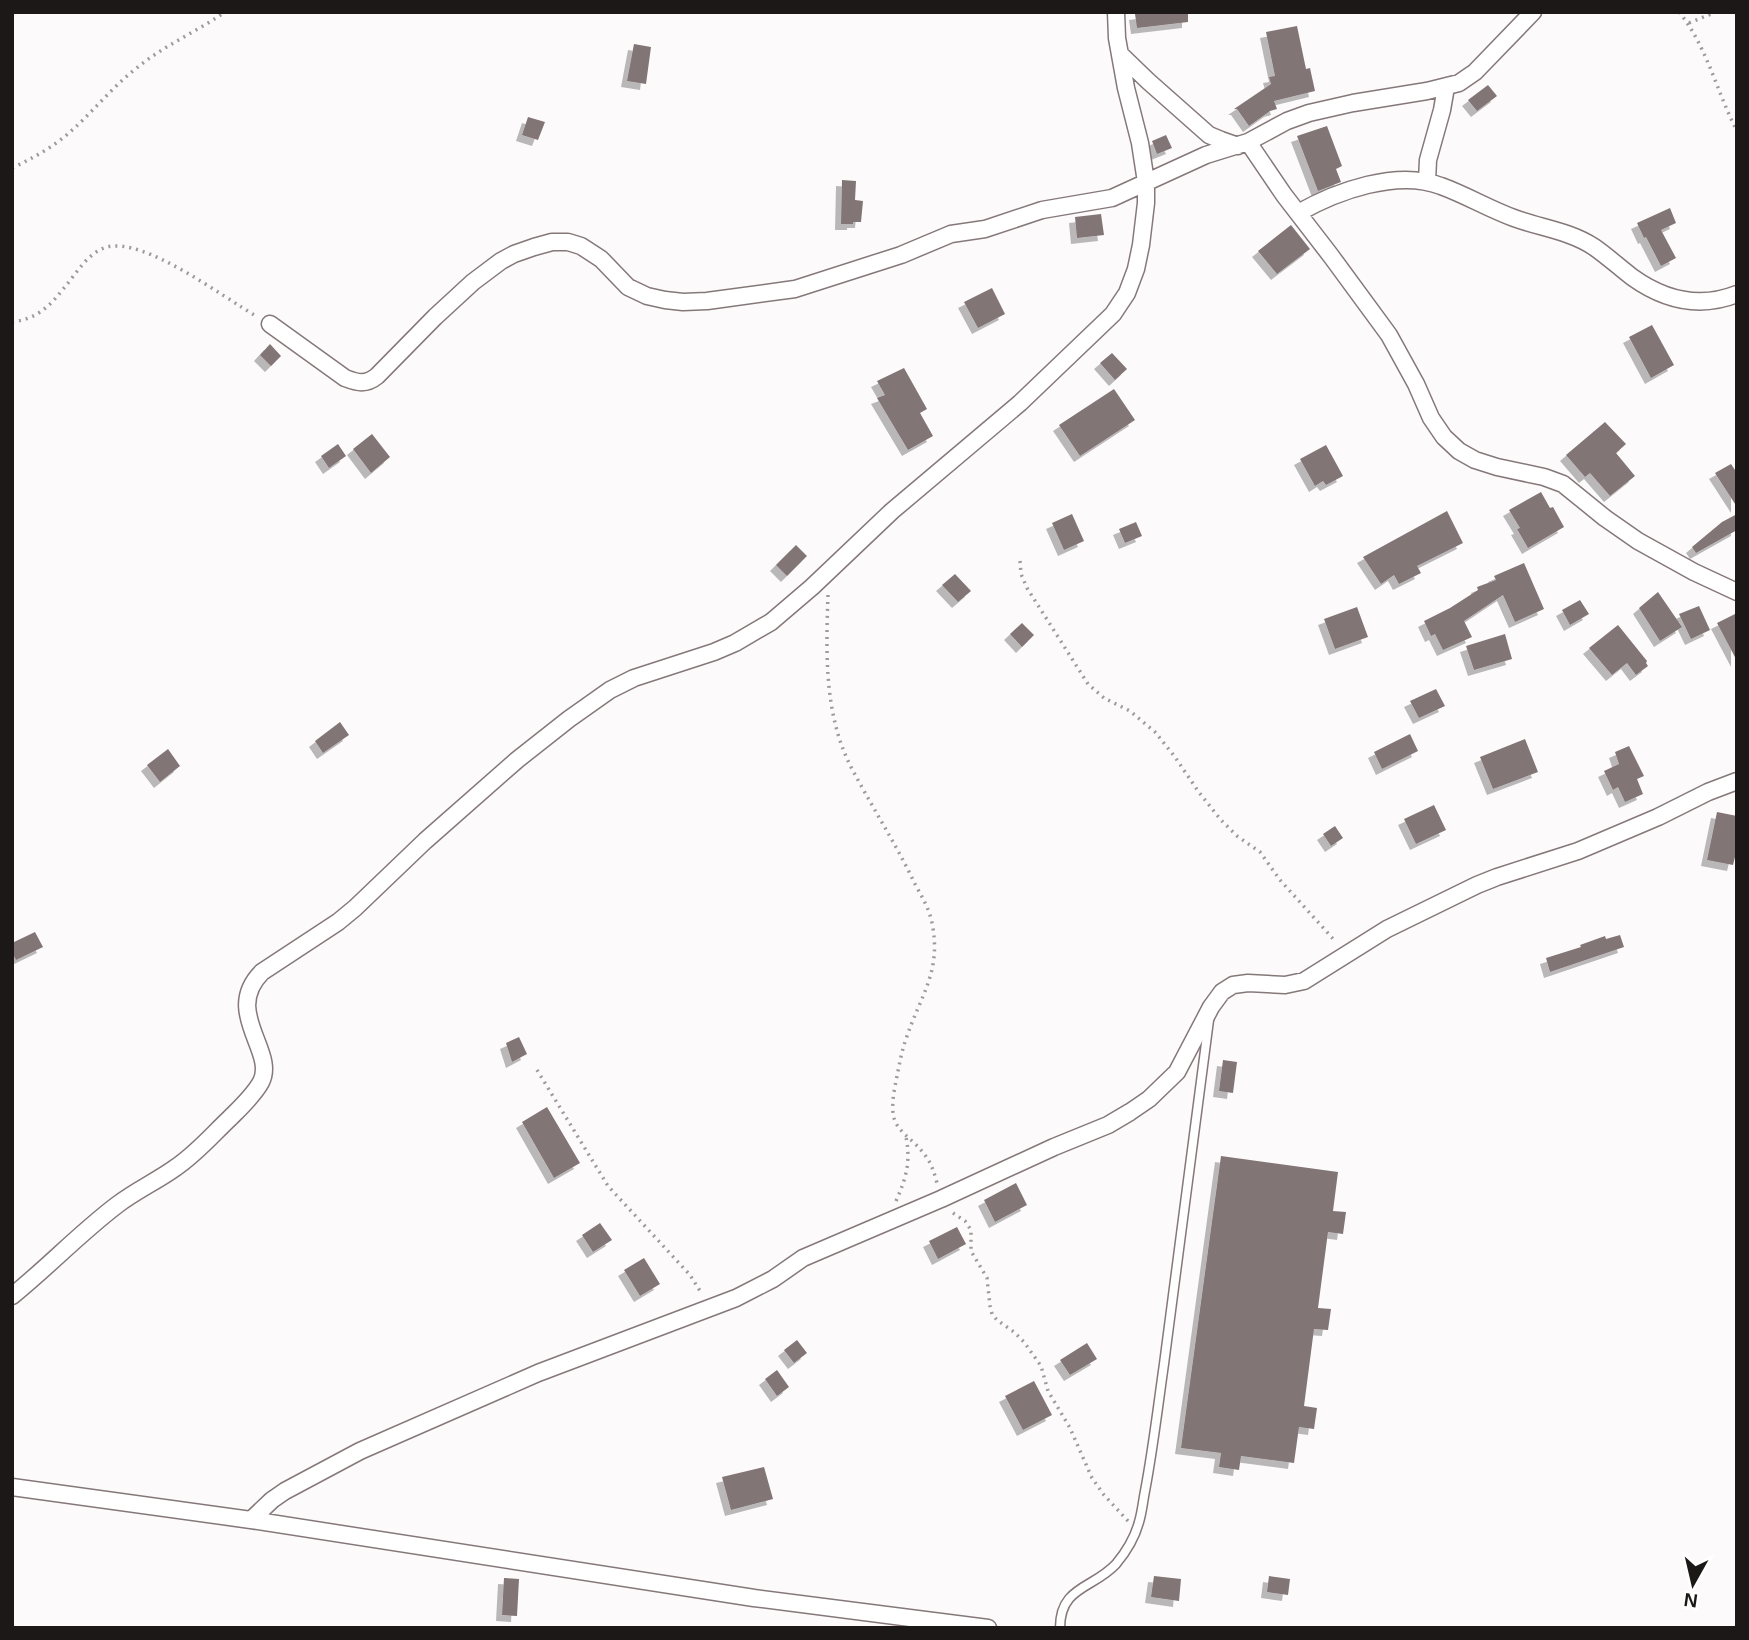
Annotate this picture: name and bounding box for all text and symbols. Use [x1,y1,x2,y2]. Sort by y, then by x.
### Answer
north arrow [1658,1549,1728,1619]
text: N [1682,1589,1699,1612]

